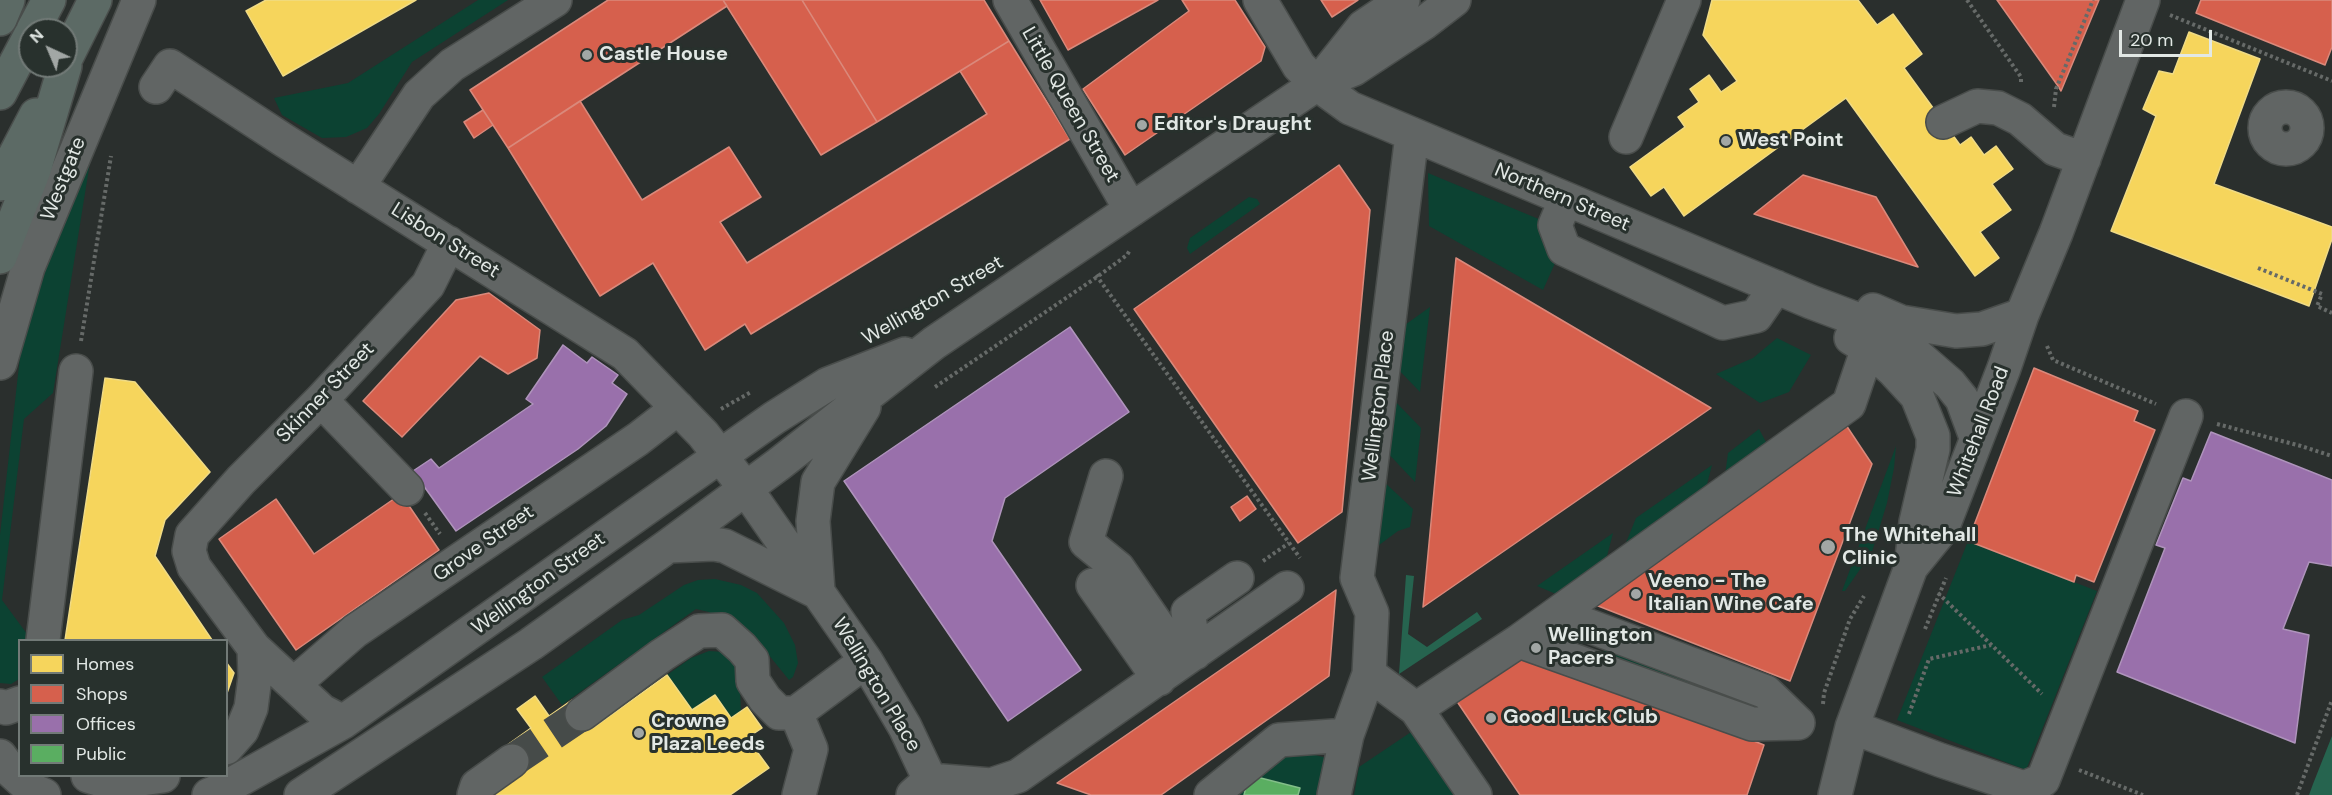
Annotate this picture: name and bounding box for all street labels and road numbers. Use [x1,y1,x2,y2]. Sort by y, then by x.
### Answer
street label: Little Queen Street [1016,23,1124,187]
street label: Westgate [36,134,92,224]
street label: Northern Street [1491,159,1633,237]
street label: Lisbon Street [386,198,504,284]
street label: Wellington Street [858,251,1008,351]
street label: Wellington Place [1358,329,1400,483]
street label: Skinner Street [272,338,380,448]
street label: Whitehall Road [1943,363,2015,501]
street label: Grove Street [429,501,539,587]
street label: Wellington Street [468,528,610,640]
street label: Wellington Place [827,614,925,756]

